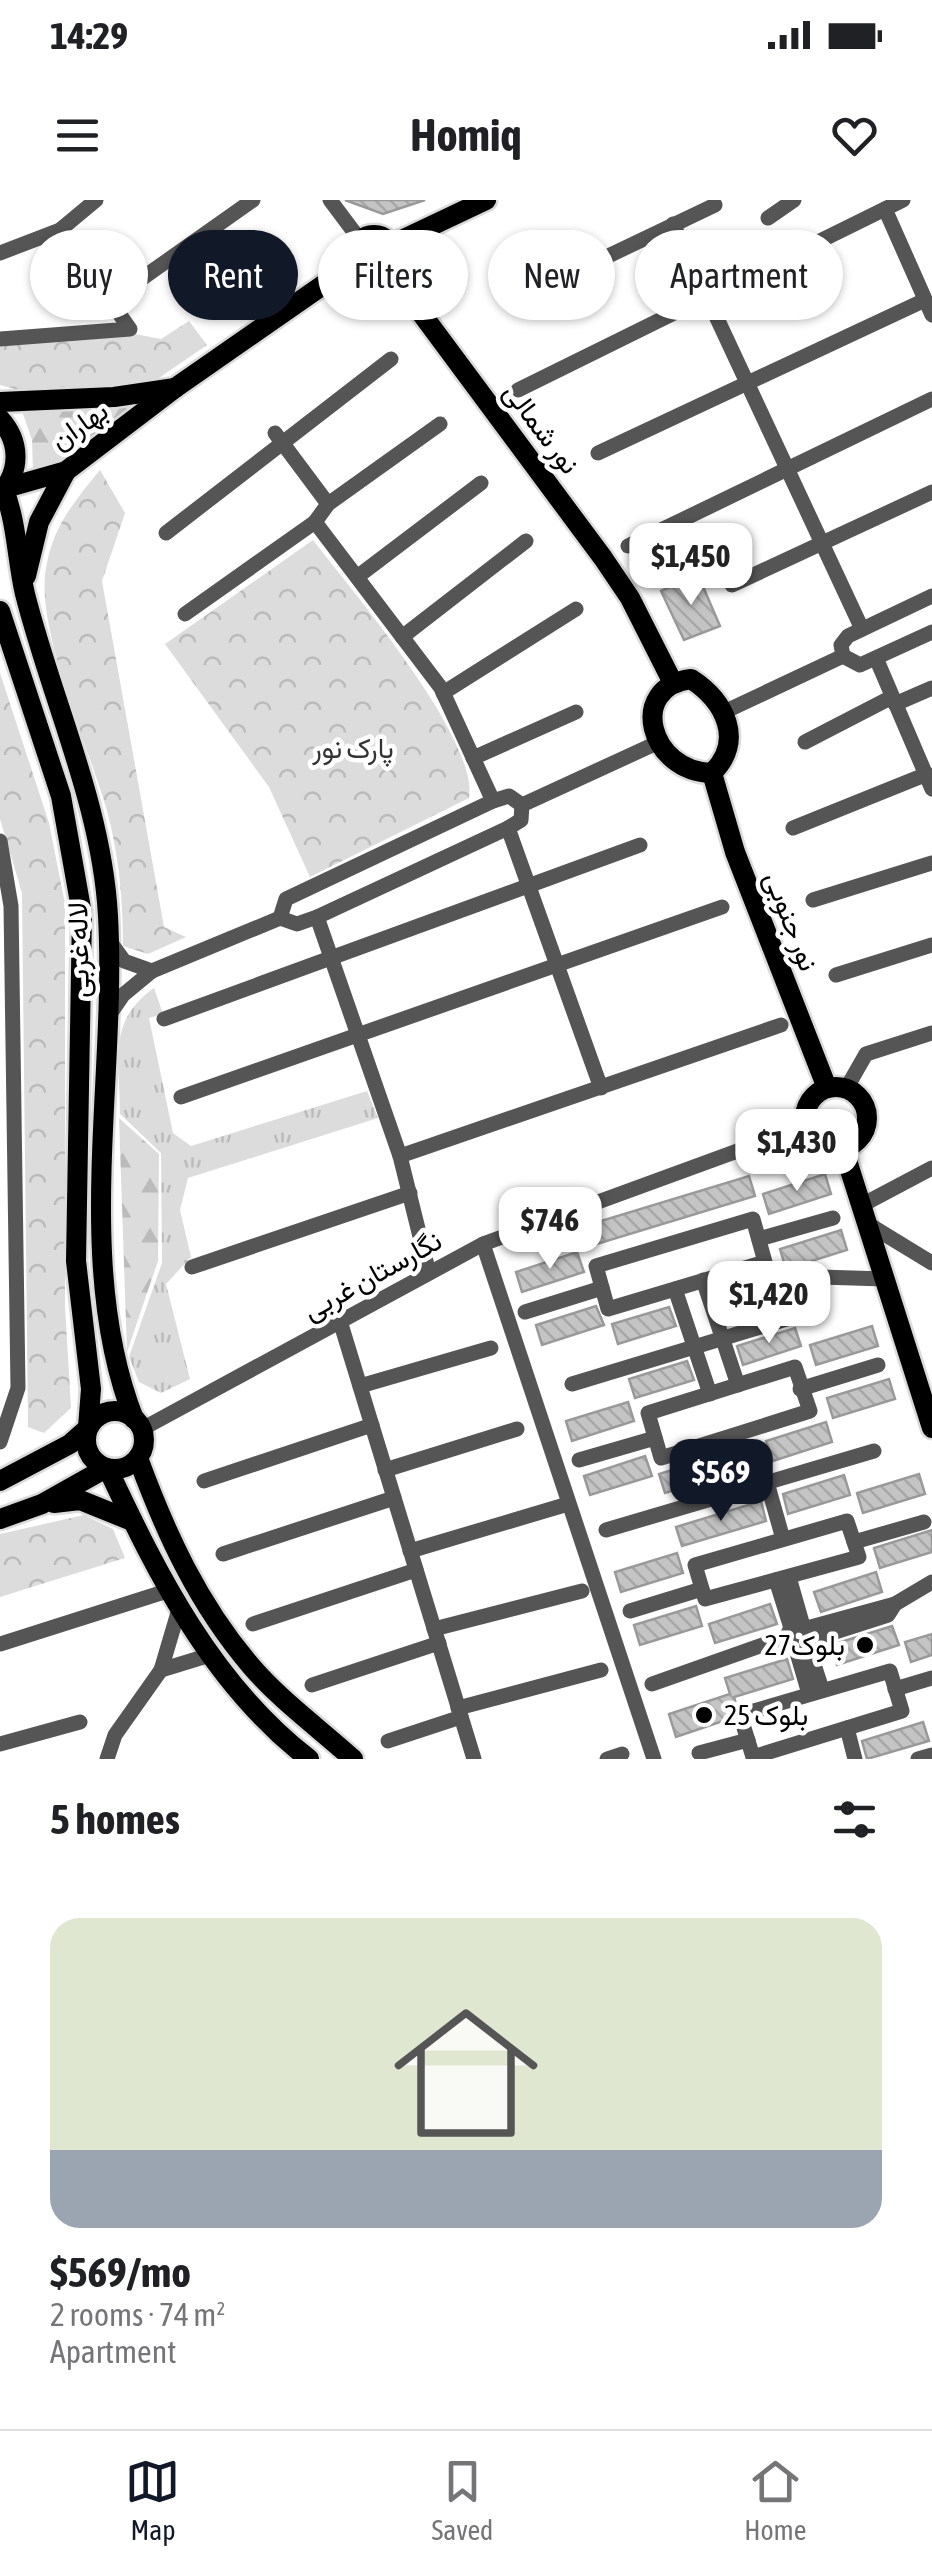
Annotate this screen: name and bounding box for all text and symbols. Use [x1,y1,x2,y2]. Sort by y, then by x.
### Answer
text: 14:29 [50,14,128,57]
icon: menu [50,108,105,163]
icon: heart [827,108,882,163]
text: Homiq [410,109,522,161]
chip: Buy [30,230,148,320]
chip: Rent [168,230,298,320]
chip: Filters [318,230,468,320]
chip: New [488,230,615,320]
chip: Apartment [635,230,843,320]
street label: نور شمالی [496,376,587,481]
street label: بهاران [44,394,115,458]
pin: $1,450 [610,523,772,608]
text: $1,450 [651,537,731,574]
park label: پارک نور [311,732,394,767]
street label: نور جنوبی [757,867,825,976]
street label: لاله غربی [61,902,97,998]
pin: $1,430 [716,1109,878,1194]
text: $1,430 [757,1123,837,1160]
pin: $746 [491,1187,609,1272]
text: $746 [521,1201,579,1238]
street label: نگارستان غربی [297,1224,448,1328]
pin: $1,420 [688,1261,850,1346]
text: $1,420 [729,1275,809,1312]
pin: $569 [662,1439,780,1524]
text: $569 [692,1453,750,1490]
place label: بلوک27 [765,1629,845,1663]
marker: بلوک27 [854,1634,876,1656]
place label: بلوک 25 [724,1699,808,1733]
marker: بلوک 25 [693,1704,715,1726]
icon: filters [827,1792,882,1847]
text: 5 homes [50,1795,180,1843]
icon: home [376,1983,556,2163]
text: $569/mo [50,2248,191,2296]
text: 2 rooms · 74 m² [50,2296,225,2333]
text: Apartment [50,2333,176,2370]
tab: Map [125,2454,180,2546]
tab: Saved [431,2454,493,2546]
tab: Home [744,2454,807,2546]

